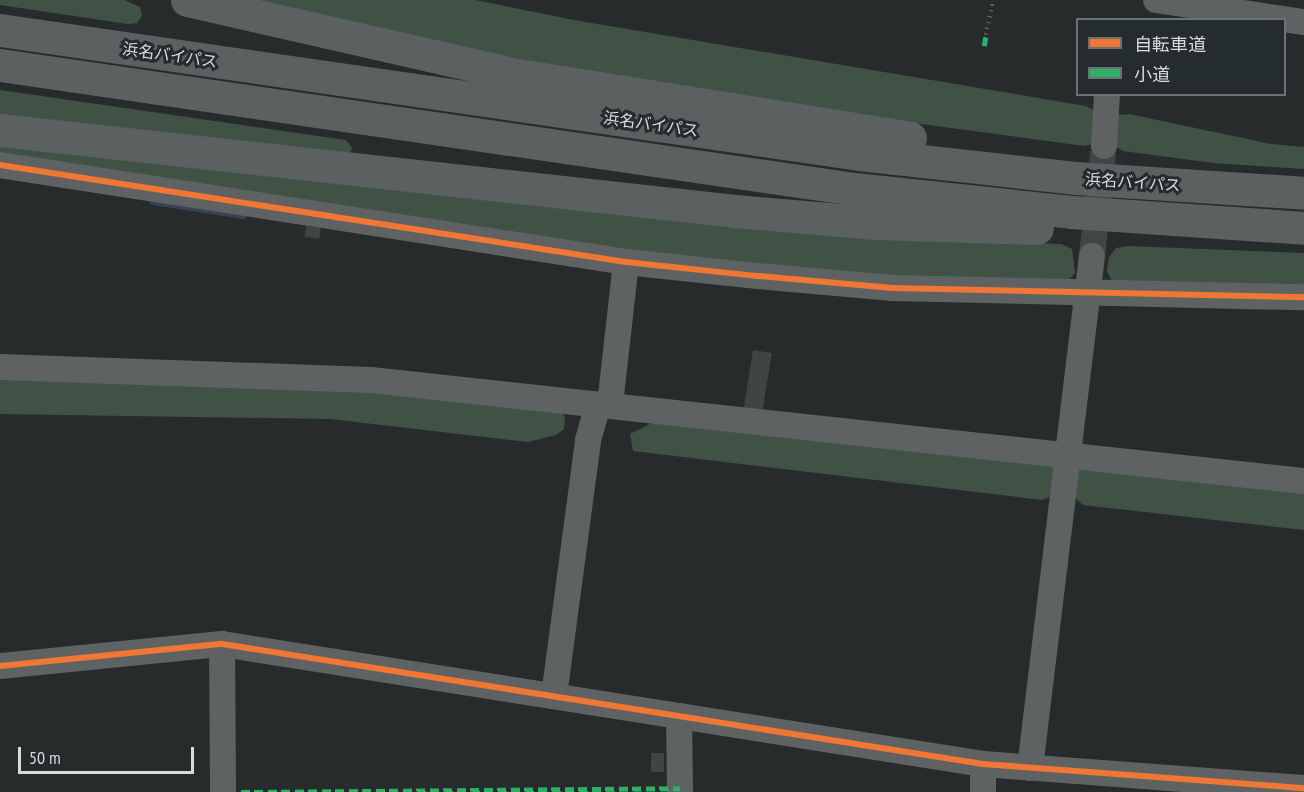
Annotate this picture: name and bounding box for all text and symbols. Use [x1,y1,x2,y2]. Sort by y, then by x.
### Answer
legend [1076,18,1286,96]
text: 自転車道 [1134,33,1206,56]
street label: 浜名バイパス [121,39,219,71]
text: 小道 [1134,63,1170,86]
street label: 浜名バイパス [602,108,700,140]
street label: 浜名バイパス [1084,169,1182,195]
scale bar [21,735,196,773]
text: 50 m [29,746,61,769]

